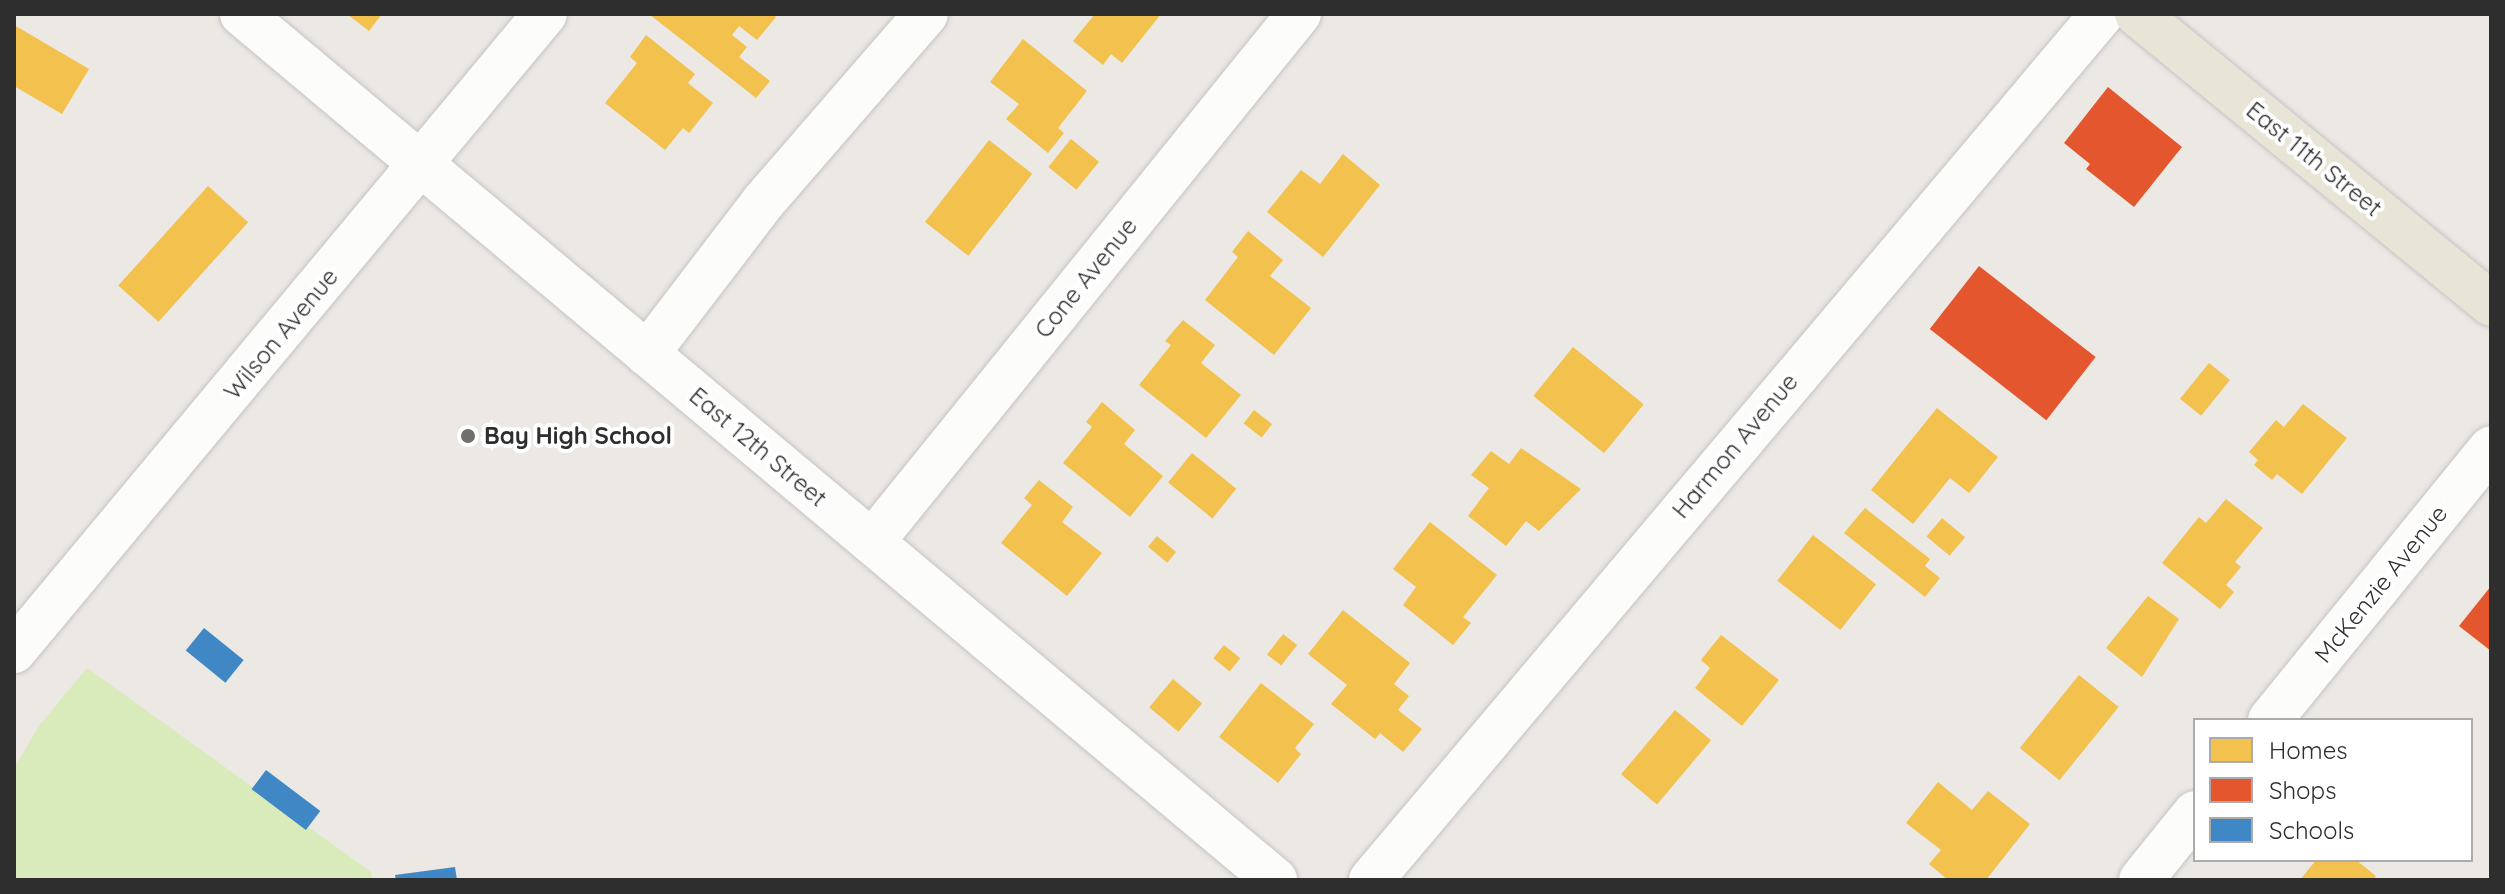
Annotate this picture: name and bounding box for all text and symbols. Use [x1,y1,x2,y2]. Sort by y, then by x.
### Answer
street label: East 11th Street [2241,96,2387,222]
street label: Cone Avenue [1029,212,1143,344]
street label: Wilson Avenue [218,263,344,405]
street label: Harmon Avenue [1666,368,1804,524]
street label: East 12th Street [684,381,832,513]
place label: Bay High School [484,422,672,450]
marker: Bay High School [459,427,477,445]
street label: McKenzie Avenue [2309,499,2453,669]
legend [2193,718,2473,862]
text: Homes [2269,735,2347,765]
text: Shops [2269,775,2336,805]
text: Schools [2269,815,2354,845]

